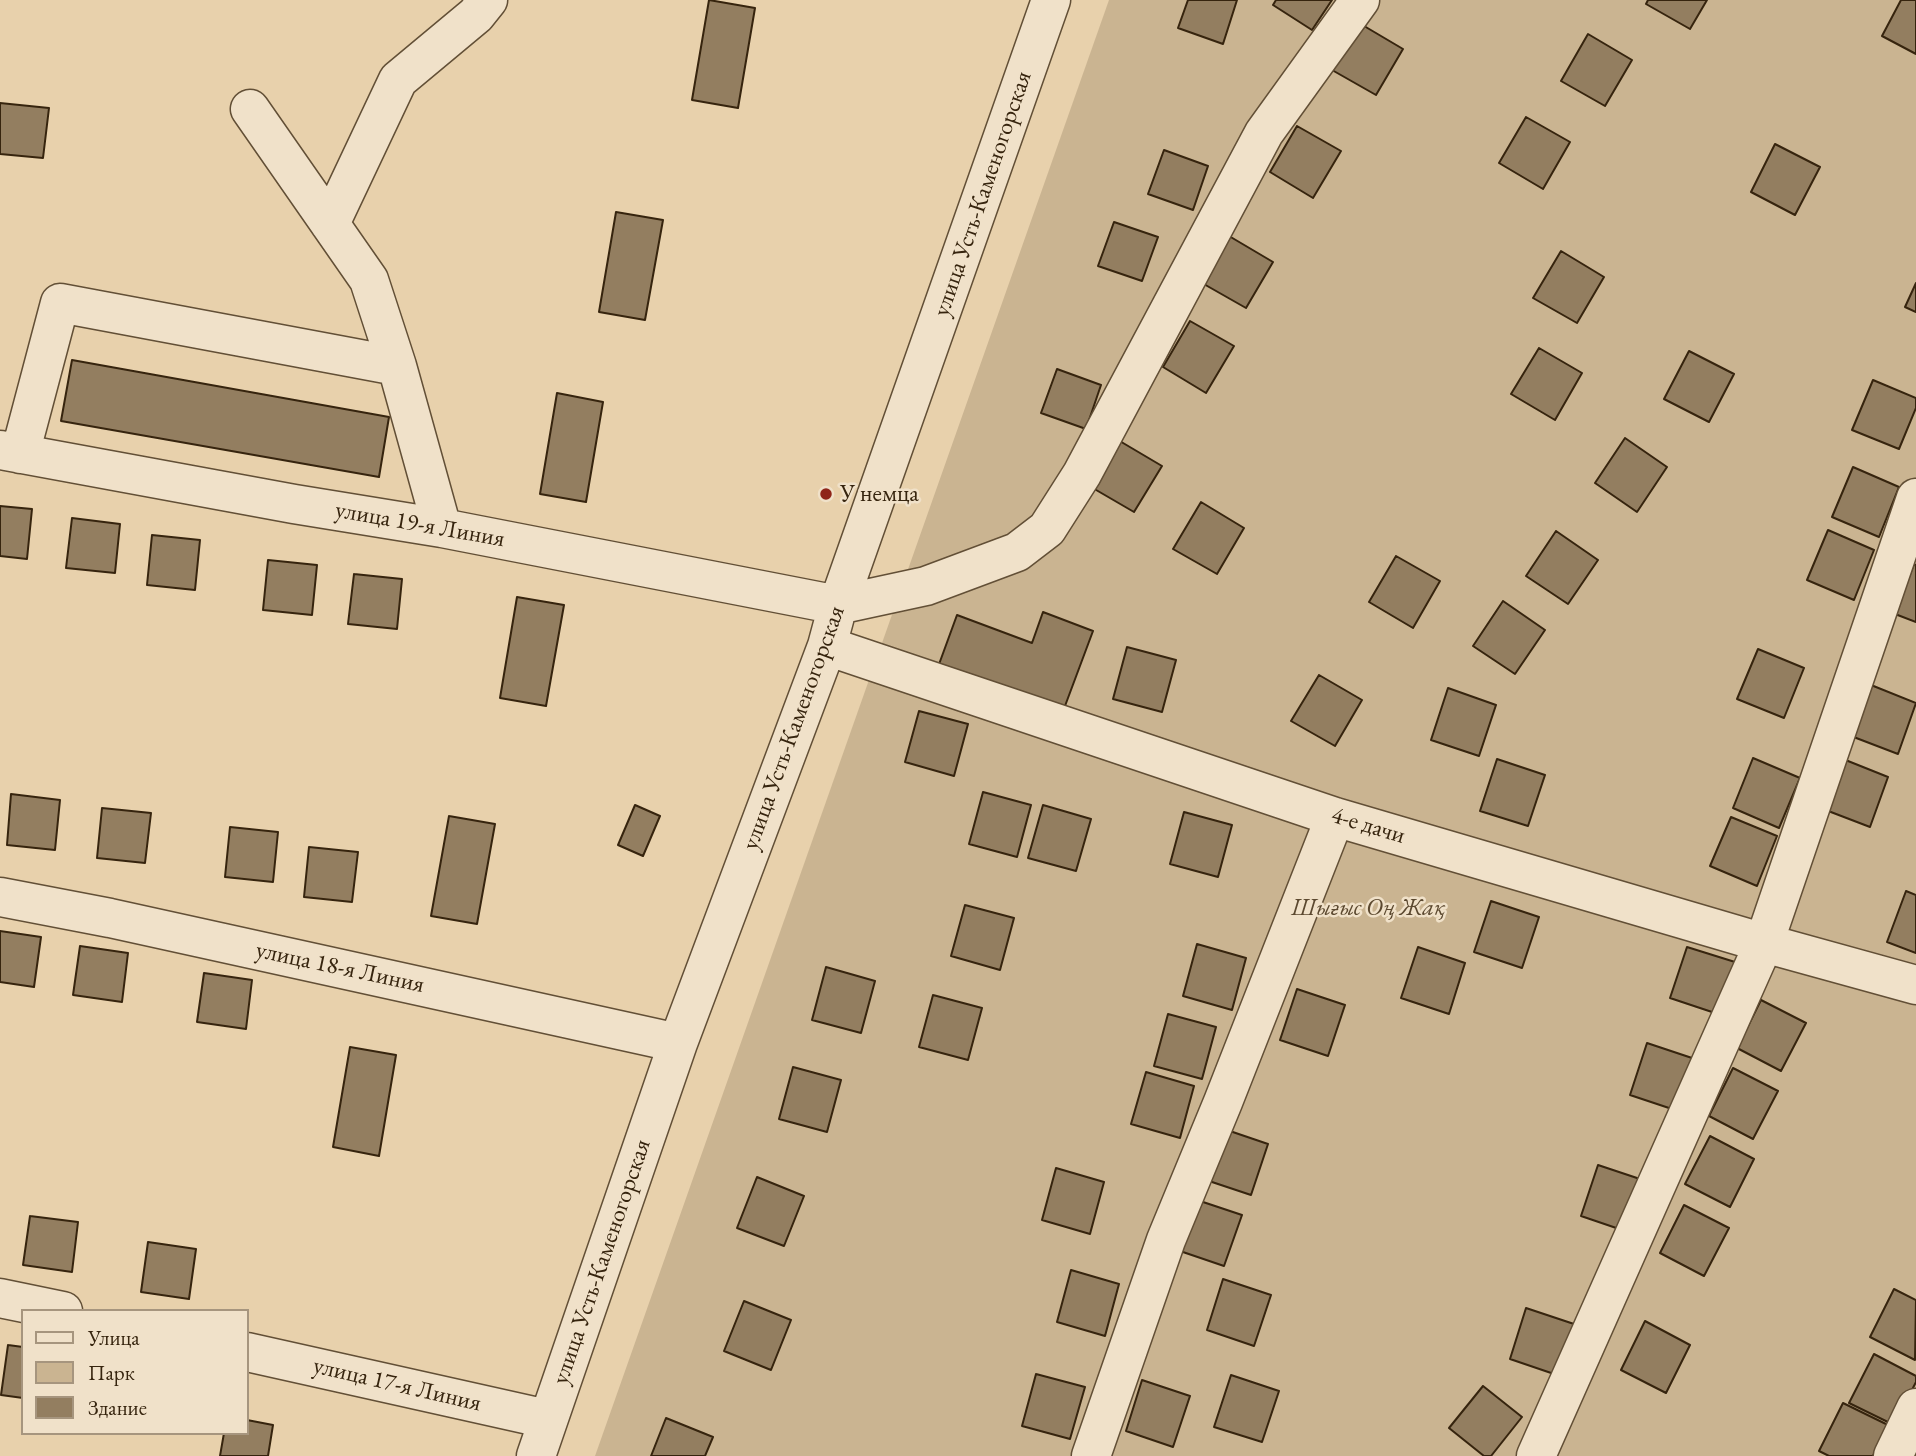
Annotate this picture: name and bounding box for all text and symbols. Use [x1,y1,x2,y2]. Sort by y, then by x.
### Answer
street label: улица Усть-Каменогорская [927,68,1039,320]
place label: У немца [840,480,919,508]
marker: У немца [818,486,834,502]
street label: улица 19-я Линия [333,496,507,554]
street label: улица Усть-Каменогорская [736,602,852,854]
street label: 4-е дачи [1328,801,1408,851]
park label: Шығыс Оң Жақ [1291,894,1445,922]
street label: улица 18-я Линия [253,936,427,1000]
street label: улица Усть-Каменогорская [546,1136,658,1388]
legend [21,1309,248,1435]
text: Улица [88,1324,140,1351]
street label: улица 17-я Линия [310,1352,484,1418]
text: Парк [88,1359,135,1386]
text: Здание [88,1394,147,1421]

